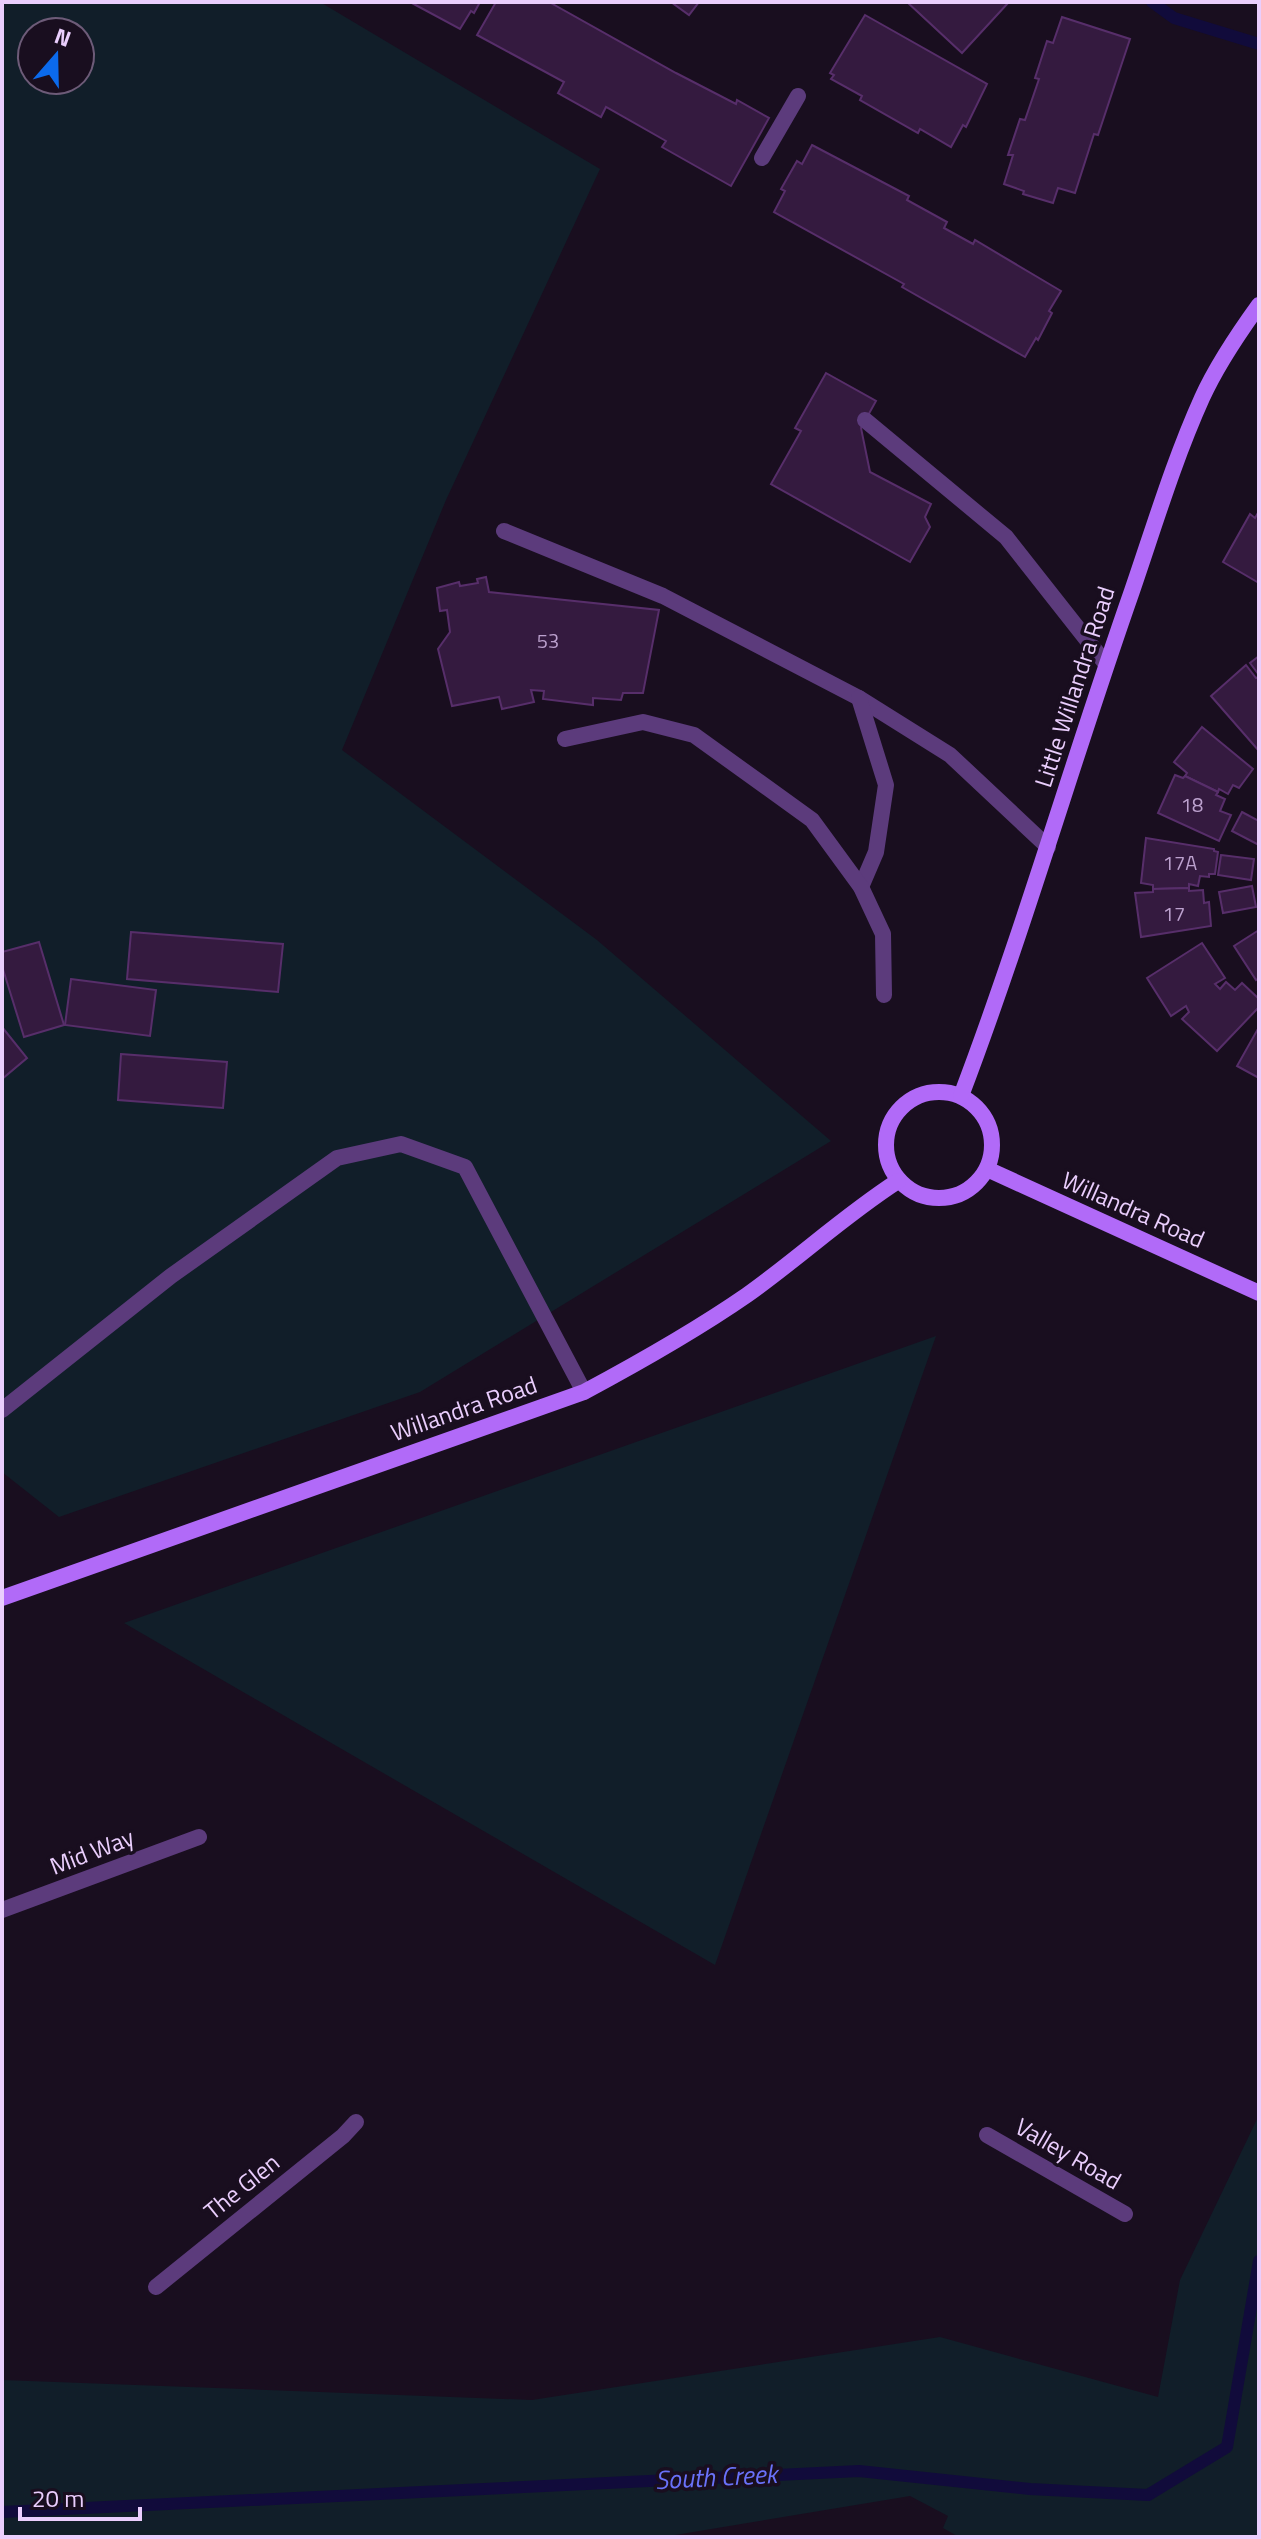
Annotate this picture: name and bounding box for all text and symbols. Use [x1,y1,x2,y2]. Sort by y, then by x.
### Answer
north arrow [16,16,96,96]
text: N [50,19,76,56]
street label: Little Willandra Road [1025,582,1124,792]
house number: 53 [537,625,559,656]
house number: 18 [1181,789,1203,820]
house number: 17A [1163,847,1197,878]
house number: 17 [1163,898,1185,929]
street label: Willandra Road [1056,1162,1211,1257]
street label: Willandra Road [386,1366,542,1450]
street label: Mid Way [44,1818,139,1884]
street label: Valley Road [1009,2108,1128,2198]
street label: The Glen [196,2144,287,2228]
water label: South Creek [654,2454,781,2499]
scale bar [20,2471,140,2521]
text: 20 m [32,2480,84,2516]

